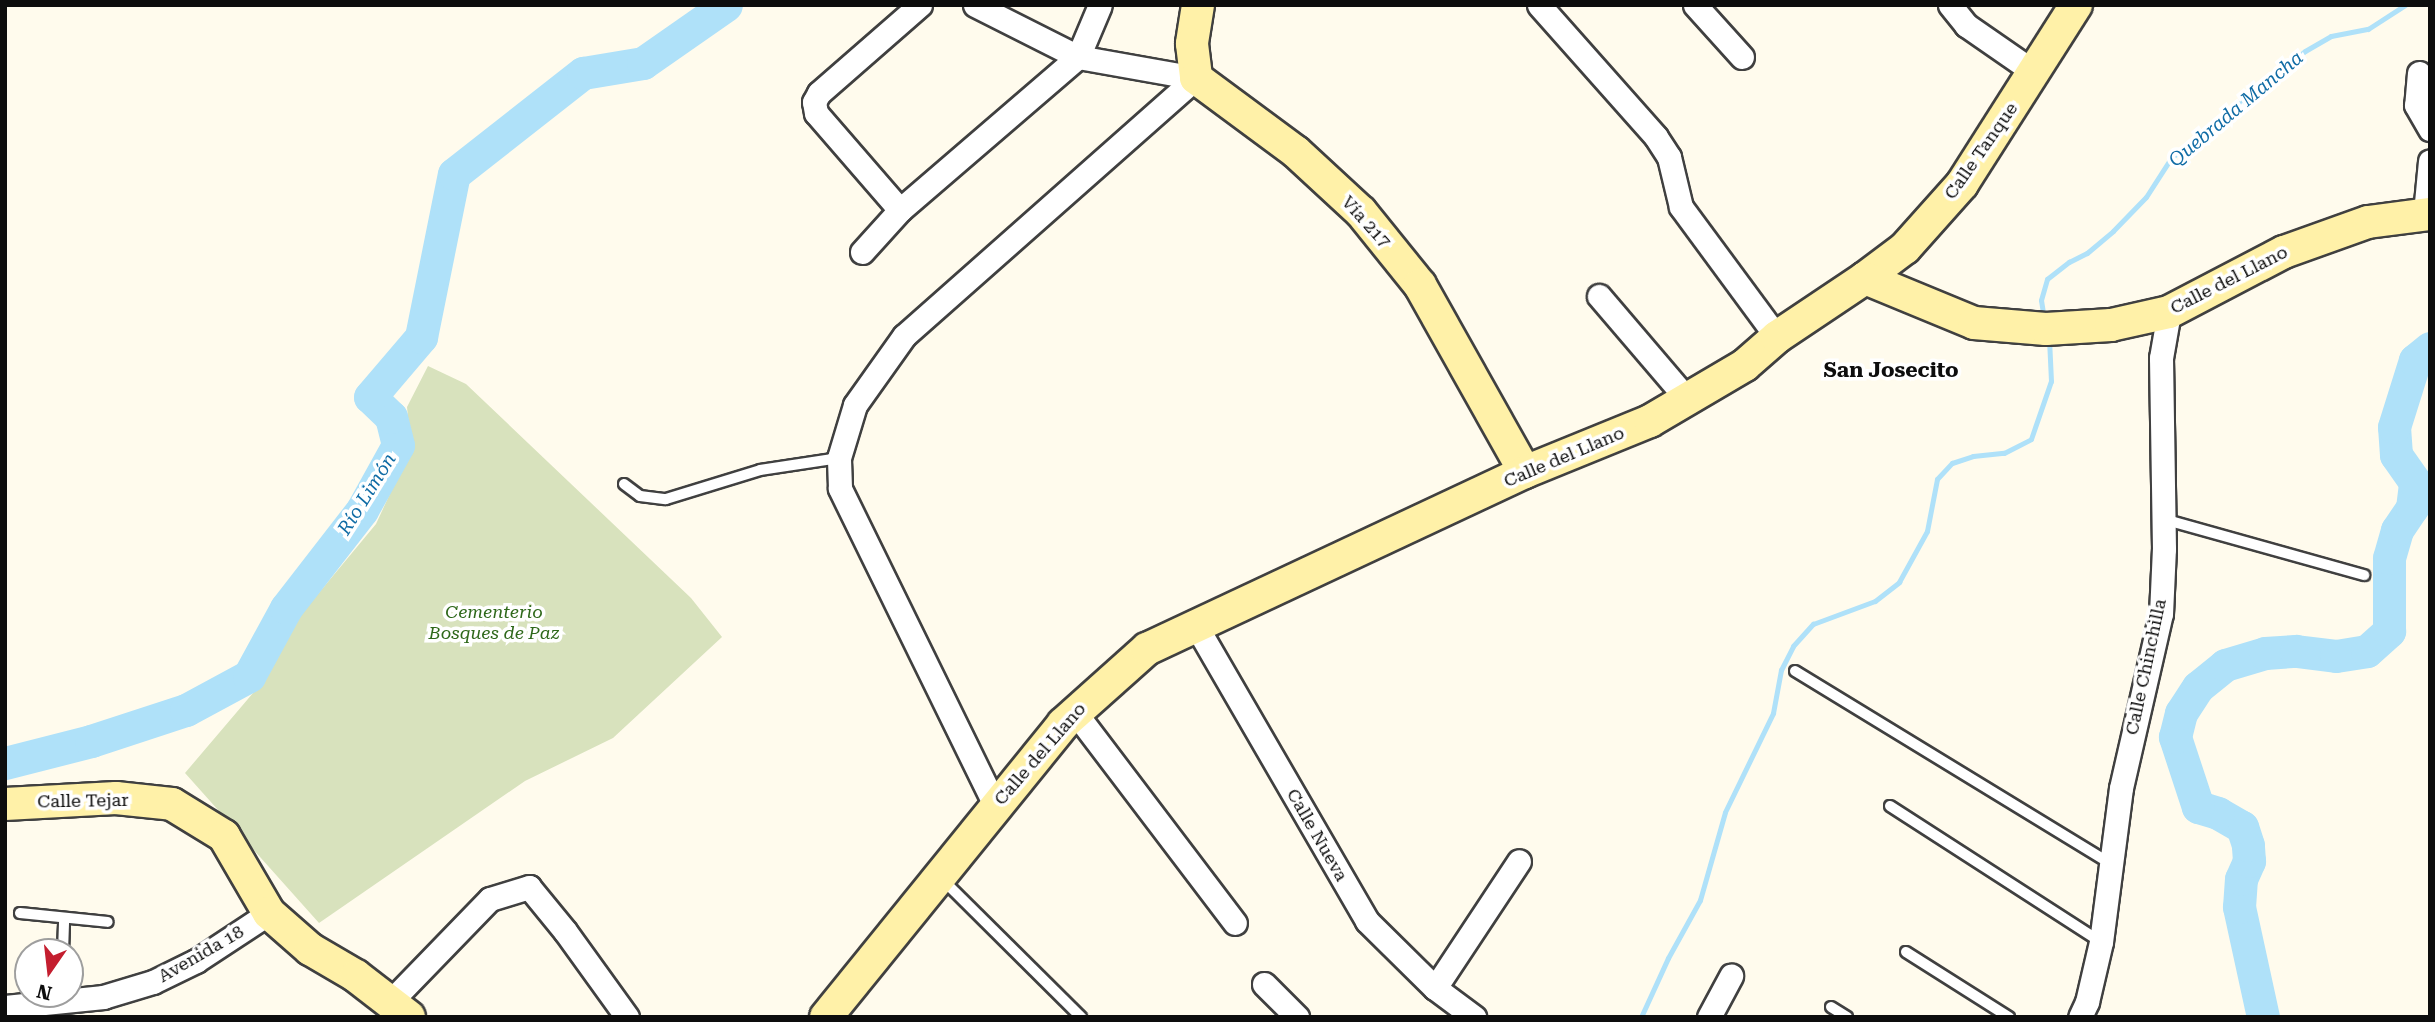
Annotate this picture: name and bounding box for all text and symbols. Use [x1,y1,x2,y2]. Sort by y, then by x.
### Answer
water label: Quebrada Mancha [2164,46,2308,172]
street label: Calle Tanque [1940,99,2022,203]
street label: Vía 217 [1337,191,1395,253]
street label: Calle del Llano [2167,241,2291,319]
district label: San Josecito [1824,357,1958,383]
street label: Calle del Llano [1501,422,1627,492]
water label: Río Limón [333,449,401,539]
street label: Calle Chinchilla [2121,597,2171,737]
park label: Cementerio Bosques de Paz [429,602,559,644]
street label: Calle del Llano [990,698,1090,810]
street label: Calle Nueva [1282,785,1352,885]
street label: Calle Tejar [37,789,129,813]
street label: Avenida 18 [154,921,248,987]
north arrow [14,938,84,1008]
text: N [34,979,54,1005]

